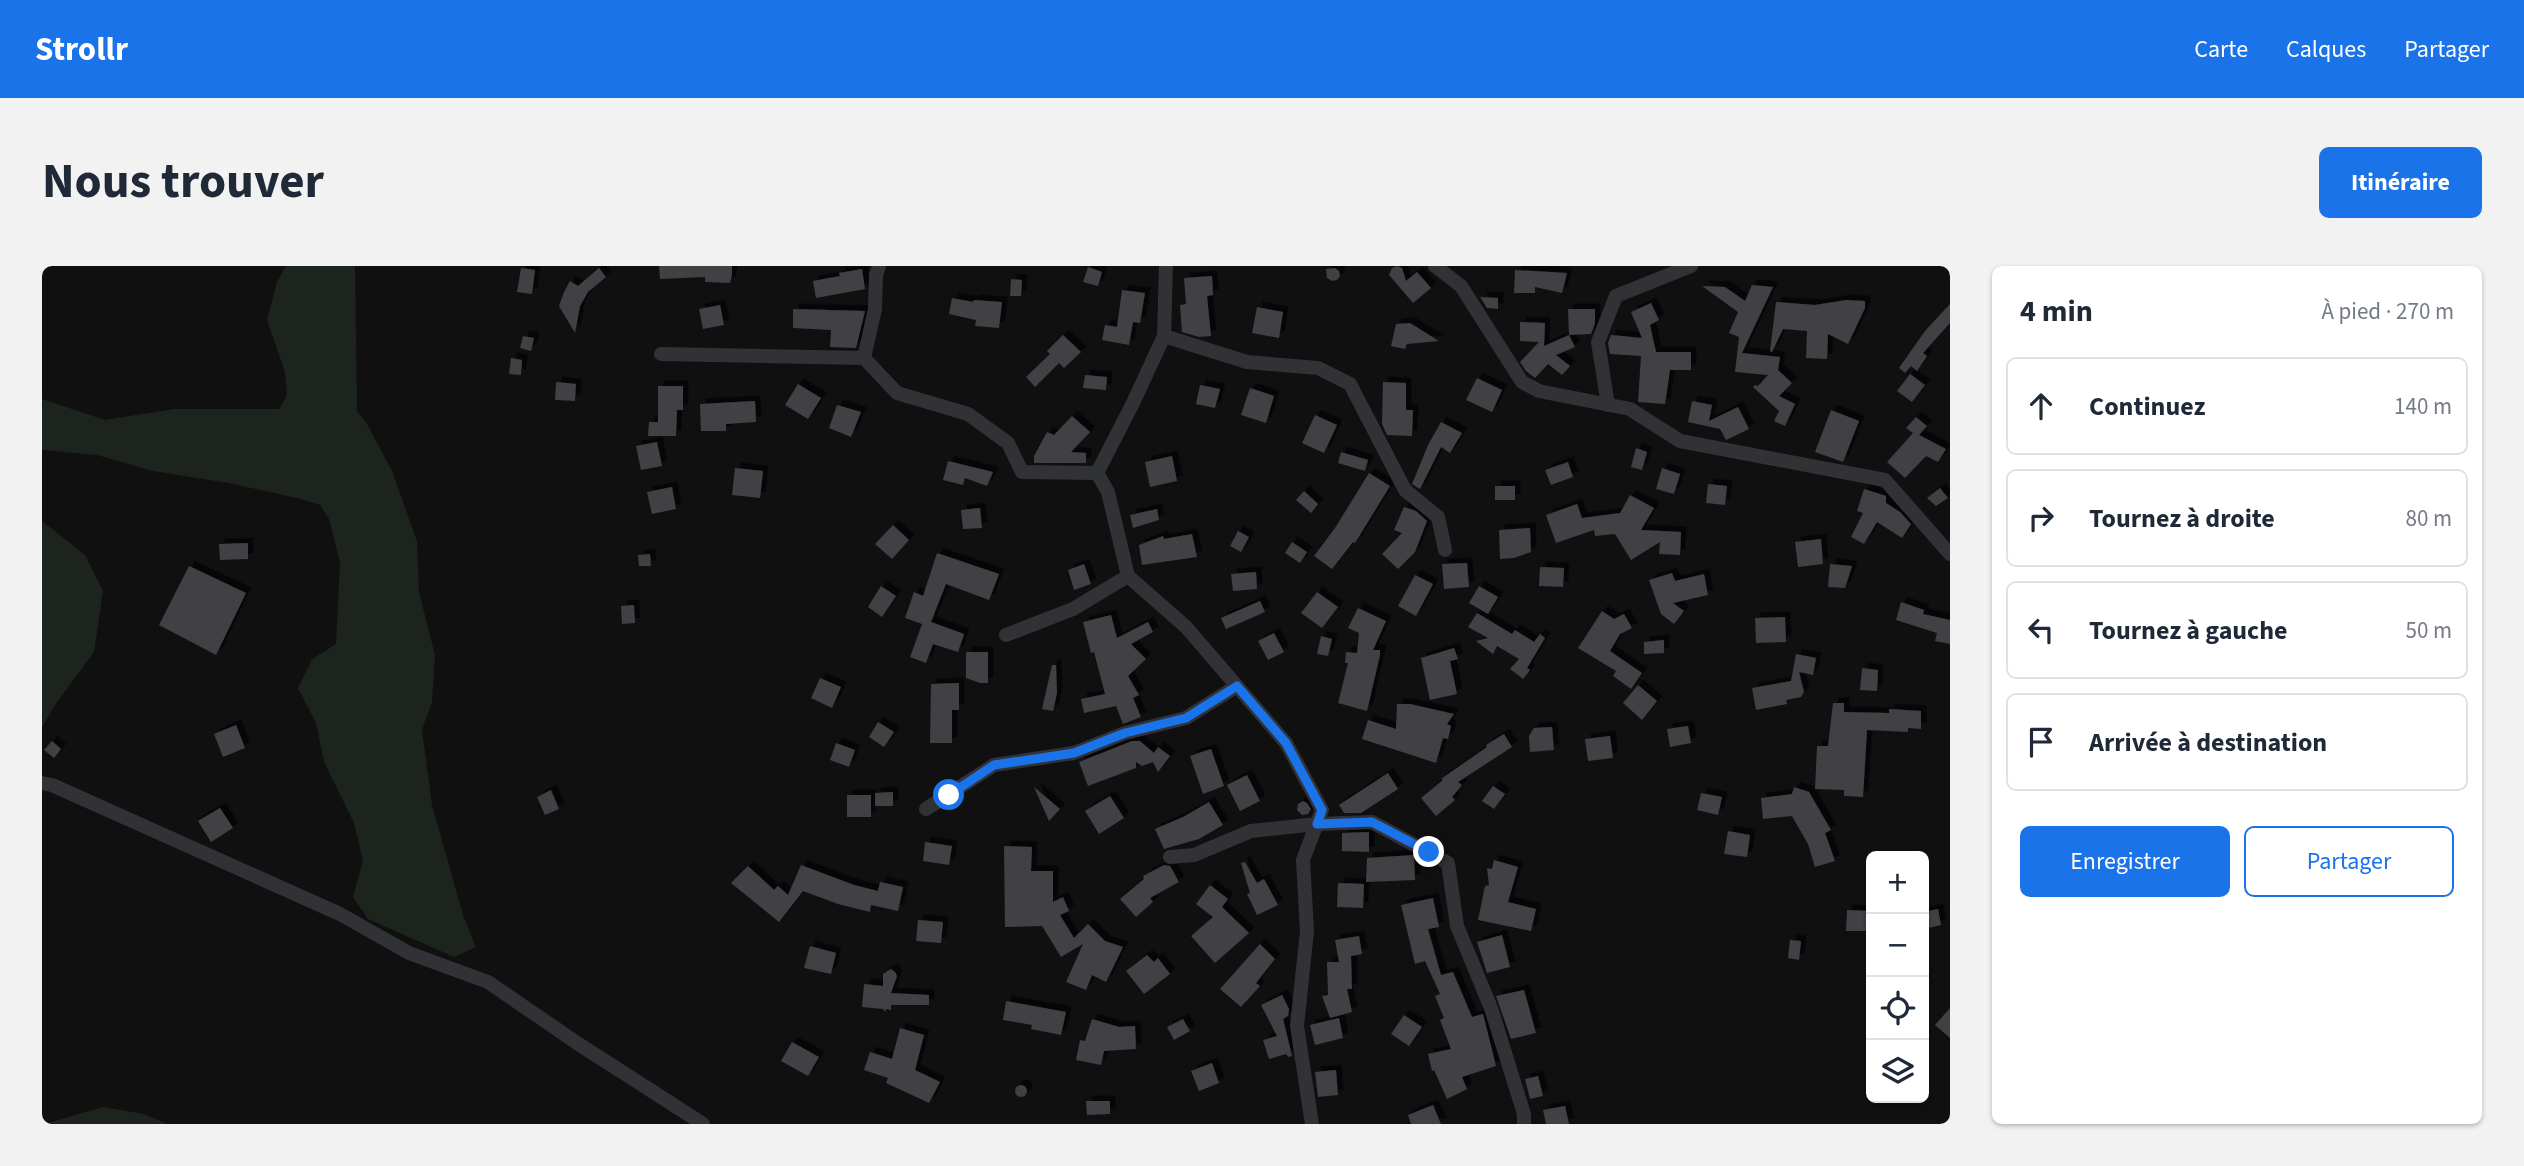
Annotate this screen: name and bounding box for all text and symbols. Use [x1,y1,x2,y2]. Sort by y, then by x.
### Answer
text: Strollr [35,26,128,73]
text: Carte [2194,32,2248,67]
text: Calques [2286,32,2366,67]
text: Partager [2404,32,2489,67]
text: Nous trouver [42,147,324,217]
button: Itinéraire [2319,147,2482,218]
text: 4 min [2020,290,2093,333]
text: À pied · 270 m [2321,295,2454,328]
icon: ahead [2022,387,2060,425]
text: Continuez [2089,388,2205,425]
text: 140 m [2394,390,2452,423]
icon: right [2022,499,2060,537]
text: Tournez à droite [2089,500,2275,537]
text: 80 m [2405,502,2452,535]
icon: left [2022,611,2060,649]
text: Tournez à gauche [2089,612,2288,649]
text: 50 m [2405,614,2452,647]
icon: arrive [2022,723,2060,761]
text: Arrivée à destination [2089,724,2327,761]
route start [933,779,964,810]
button: Enregistrer [2020,826,2230,897]
button: Partager [2244,826,2454,897]
route end [1413,836,1444,867]
map controls [1866,851,1929,1103]
button: + [1866,851,1929,914]
button: − [1866,914,1929,977]
button: locate [1866,977,1929,1040]
button: layers [1866,1040,1929,1103]

